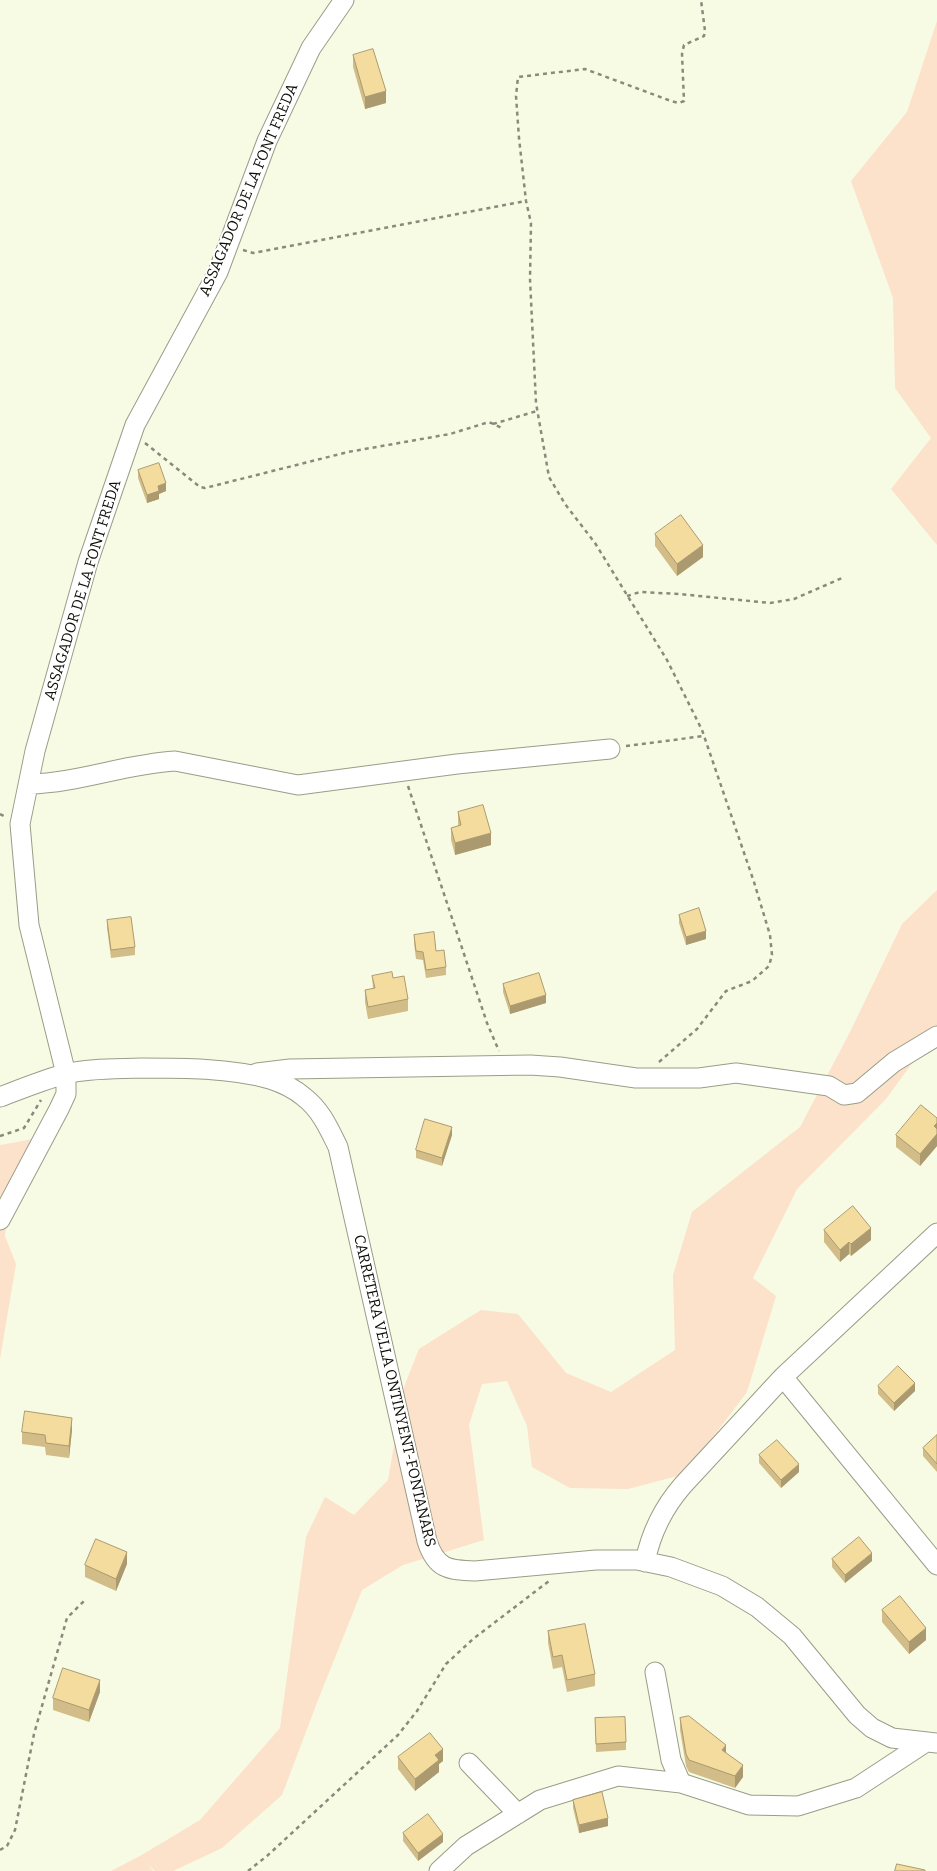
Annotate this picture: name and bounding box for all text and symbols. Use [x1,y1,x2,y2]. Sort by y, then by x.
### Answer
street label: ASSAGADOR DE LA FONT FREDA [196,81,302,299]
street label: ASSAGADOR DE LA FONT FREDA [41,478,125,702]
street label: CARRETERA VELLA ONTINYENT-FONTANARS [349,1233,439,1549]

